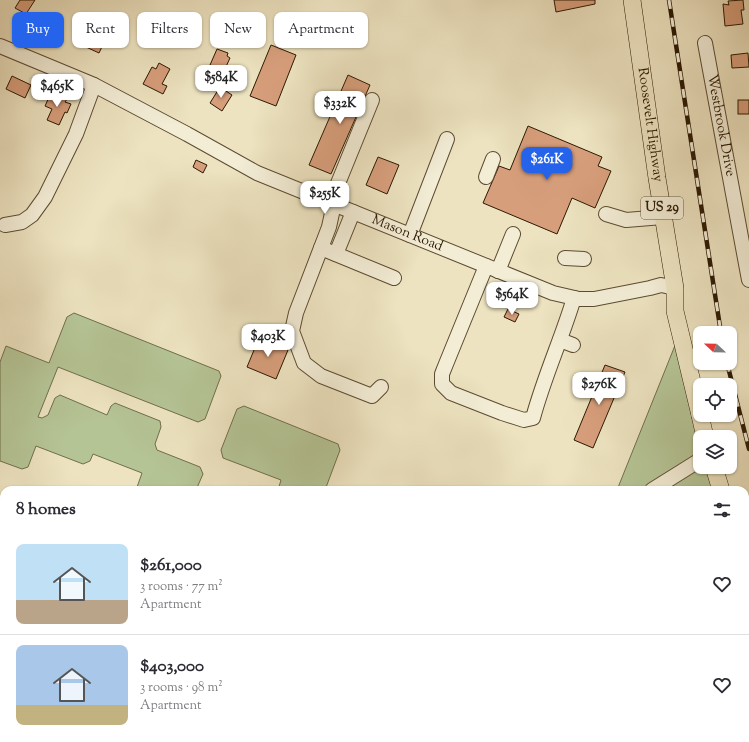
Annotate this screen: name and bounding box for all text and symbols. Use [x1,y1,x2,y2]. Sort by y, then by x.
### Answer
chip: Buy [12,12,64,48]
chip: Rent [72,12,129,48]
chip: Filters [137,12,202,48]
chip: New [210,12,266,48]
chip: Apartment [274,12,368,48]
pin: $584K [193,65,249,99]
street label: Roosevelt Highway [632,66,668,184]
text: $584K [204,69,238,87]
street label: Westbrook Drive [701,73,740,178]
pin: $465K [29,74,85,108]
text: $465K [40,78,74,96]
pin: $332K [312,91,368,125]
text: $332K [324,95,356,113]
pin: $261K [519,147,575,181]
text: $261K [530,151,564,169]
pin: $255K [297,181,353,215]
text: $255K [309,185,341,203]
road number: US 29 [641,197,683,219]
street label: Mason Road [368,210,446,257]
pin: $564K [484,282,540,316]
text: $564K [495,286,529,304]
pin: $403K [240,324,296,358]
north arrow [693,326,737,370]
map controls [693,326,737,474]
text: $403K [251,328,285,346]
pin: $276K [571,372,627,406]
text: $276K [581,376,617,394]
button: locate [693,378,737,422]
button: layers [693,430,737,474]
text: 8 homes [16,498,76,522]
icon: filters [711,499,733,521]
text: $261,000 [140,554,202,578]
icon: home [48,560,96,608]
icon: heart [711,573,733,595]
text: 3 rooms · 77 m² [140,578,223,596]
text: Apartment [140,596,201,614]
text: $403,000 [140,655,204,679]
icon: home [48,661,96,709]
icon: heart [711,674,733,696]
text: 3 rooms · 98 m² [140,679,223,697]
text: Apartment [140,697,201,715]

